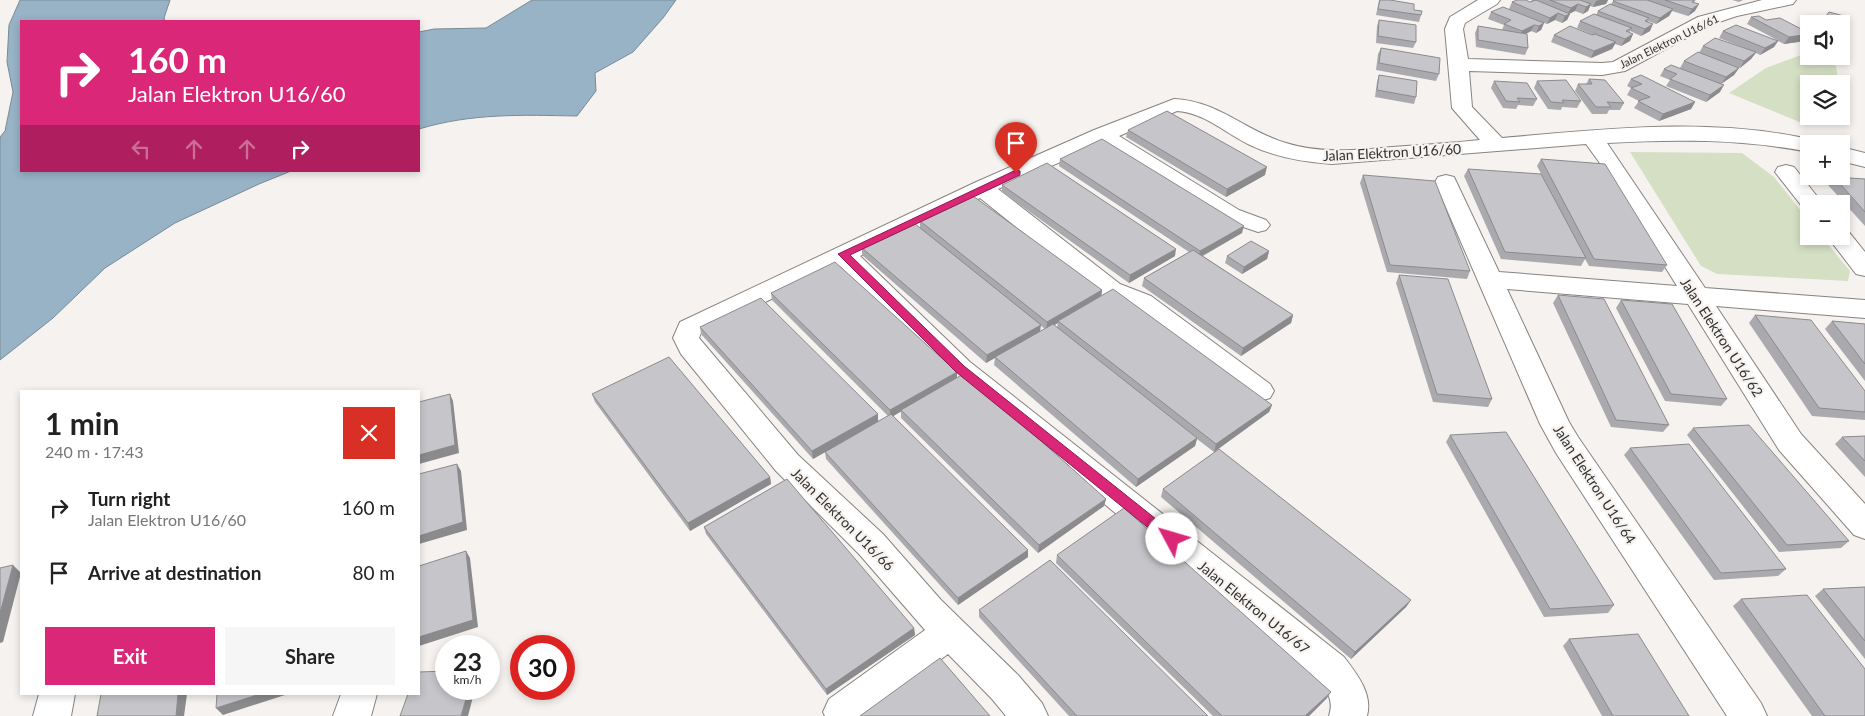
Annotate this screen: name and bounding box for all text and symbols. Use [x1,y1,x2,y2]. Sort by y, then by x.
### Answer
street label: Jalan Elektron U16/61 [1617,11,1721,71]
map controls [1800,15,1850,245]
button: sound [1800,15,1850,65]
text: 160 m [128,38,227,80]
icon: right [45,40,110,105]
button: layers [1800,75,1850,125]
text: Jalan Elektron U16/60 [128,80,345,107]
pin [995,122,1037,173]
icon: arrive [1002,129,1030,157]
icon: left [127,135,155,163]
icon: ahead [180,135,208,163]
icon: ahead [233,135,261,163]
icon: right [286,135,314,163]
button: + [1800,135,1850,185]
street label: Jalan Elektron U16/60 [1322,140,1462,164]
button: − [1800,195,1850,245]
street label: Jalan Elektron U16/62 [1677,274,1767,400]
text: 1 min [45,405,119,441]
button: close [343,407,395,459]
street label: Jalan Elektron U16/64 [1550,421,1640,547]
text: 240 m · 17:43 [45,442,144,461]
street label: Jalan Elektron U16/66 [788,464,898,574]
text: Turn right [88,487,170,510]
icon: right [45,494,73,522]
text: 160 m [341,496,395,519]
text: Jalan Elektron U16/60 [88,510,246,529]
position arrow [1145,512,1197,564]
street label: Jalan Elektron U16/67 [1195,557,1313,657]
icon: arrive [45,559,73,587]
text: Arrive at destination [88,561,261,584]
text: 80 m [352,561,395,584]
button: Exit [45,627,215,685]
button: Share [225,627,395,685]
speed limit sign: 30 [510,635,575,700]
text: 23 [453,646,482,676]
text: km/h [453,672,482,687]

